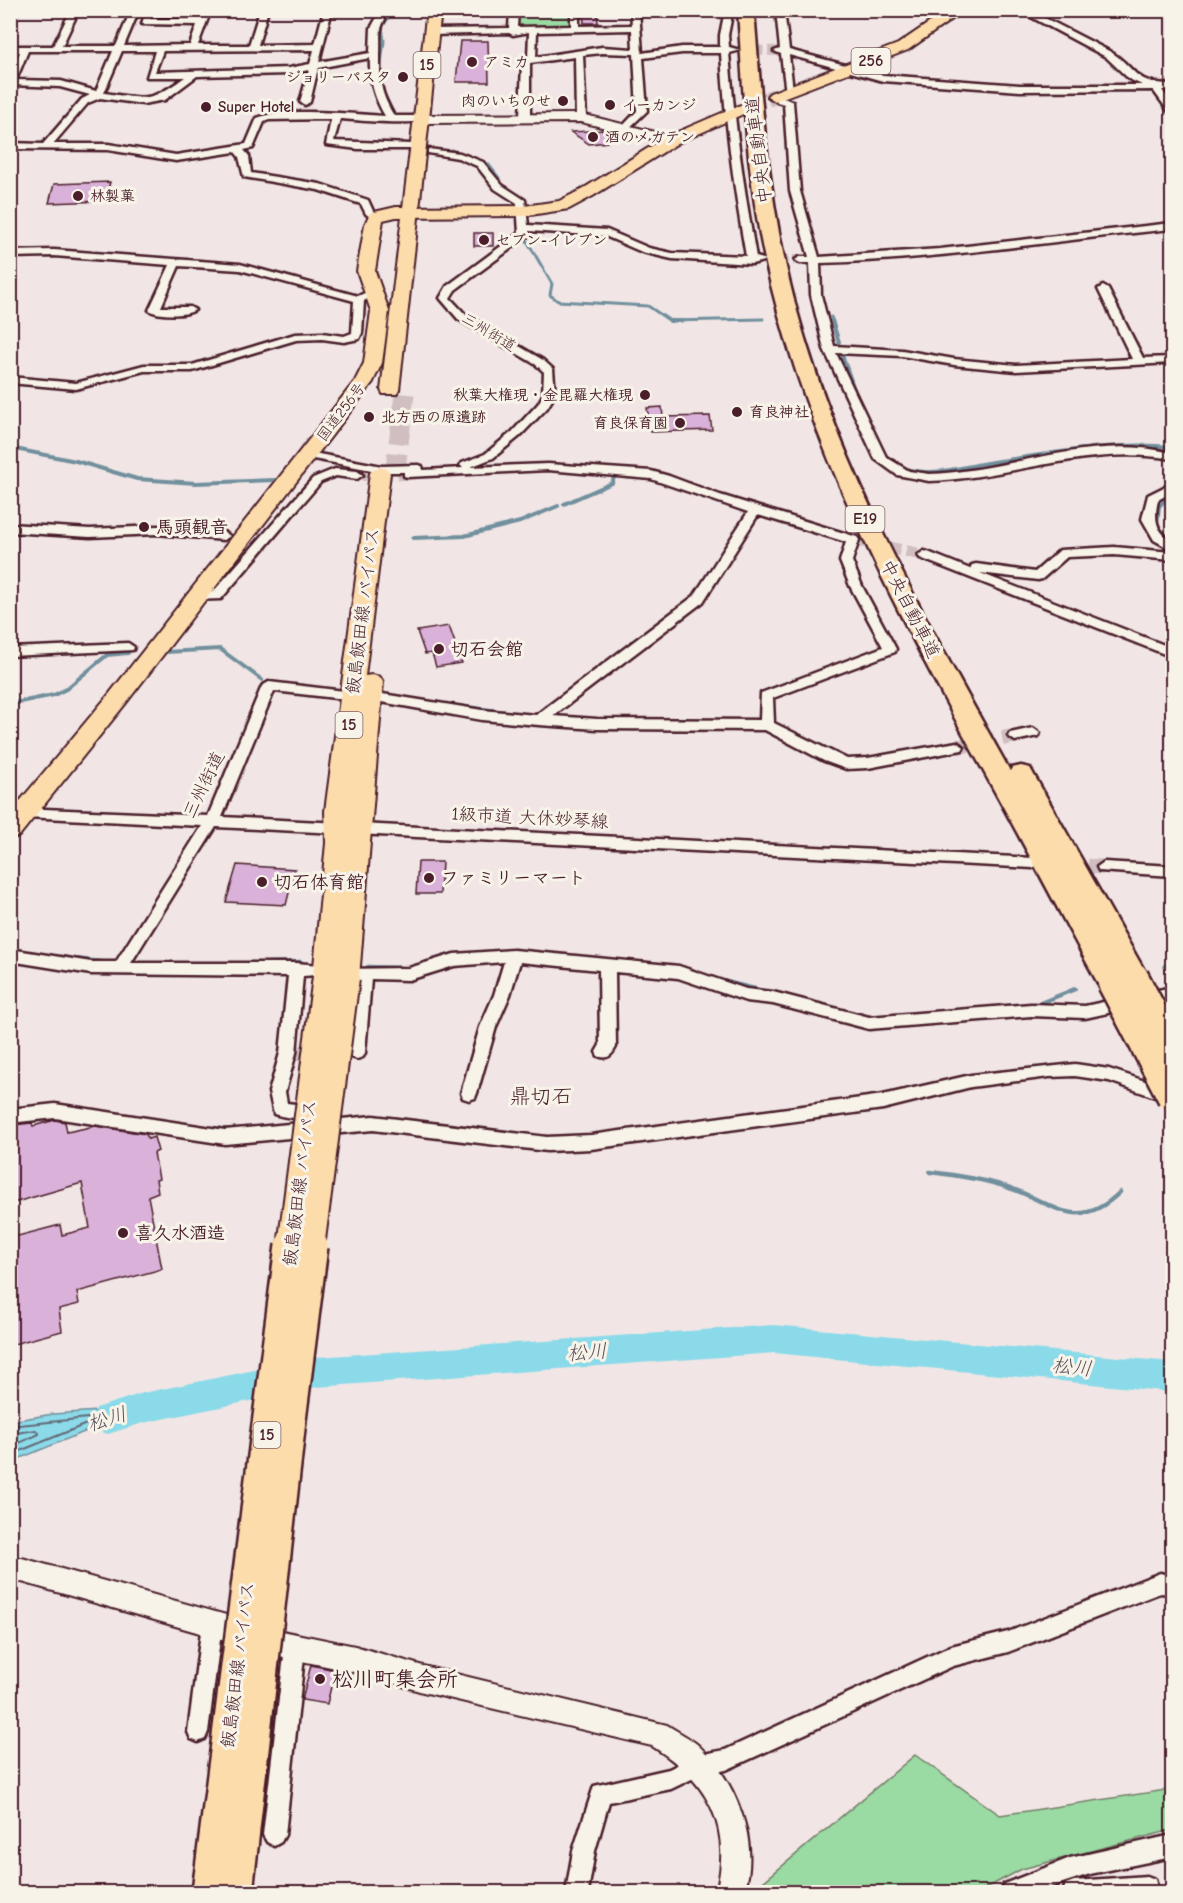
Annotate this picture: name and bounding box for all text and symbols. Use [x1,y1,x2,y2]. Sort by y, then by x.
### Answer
road number: 256 [852,48,890,74]
road number: 15 [414,52,440,78]
place label: アミカ [484,53,529,71]
marker: アミカ [465,55,479,69]
place label: ジョリーパスタ [286,68,391,86]
marker: ジョリーパスタ [396,70,410,84]
place label: 肉のいちのせ [461,92,551,110]
marker: 肉のいちのせ [556,94,570,108]
street label: 中央自動車道 [742,95,776,205]
place label: イーカンジ [622,96,696,114]
place label: Super Hotel [218,98,294,116]
marker: イーカンジ [603,98,617,112]
marker: Super Hotel [199,100,213,114]
place label: 酒のメガテン [605,128,695,146]
marker: 酒のメガテン [586,130,600,144]
place label: 林製菓 [90,187,135,205]
marker: 林製菓 [71,189,85,203]
place label: セブン-イレブン [496,231,607,249]
marker: セブン-イレブン [477,233,491,247]
street label: 三州街道 [459,309,519,355]
street label: 国道256号 [313,379,369,445]
place label: 秋葉大権現・金毘羅大権現 [453,386,633,404]
marker: 秋葉大権現・金毘羅大権現 [638,388,652,402]
place label: 育良神社 [749,403,809,421]
marker: 育良神社 [730,405,744,419]
place label: 北方西の原遺跡 [381,408,486,426]
marker: 北方西の原遺跡 [362,410,376,424]
place label: 育良保育園 [593,414,668,432]
marker: 育良保育園 [673,416,687,430]
road number: E19 [846,506,884,532]
place label: 馬頭観音 [156,517,228,538]
marker: 馬頭観音 [137,520,151,534]
street label: 飯島飯田線 バイパス [342,527,384,695]
street label: 中央自動車道 [876,556,944,662]
place label: 切石会館 [451,639,523,660]
marker: 切石会館 [432,642,446,656]
road number: 15 [336,712,362,738]
street label: 三州街道 [179,748,229,822]
street label: 1級市道 大休妙琴線 [451,803,609,833]
place label: ファミリーマート [441,868,586,889]
marker: ファミリーマート [422,871,436,885]
place label: 切石体育館 [274,872,364,893]
marker: 切石体育館 [255,875,269,889]
district label: 鼎切石 [510,1084,573,1108]
street label: 飯島飯田線 バイパス [279,1099,321,1267]
place label: 喜久水酒造 [135,1223,225,1244]
marker: 喜久水酒造 [116,1226,130,1240]
water label: 松川 [566,1339,608,1365]
water label: 松川 [1051,1353,1093,1381]
water label: 松川 [85,1402,129,1436]
road number: 15 [254,1422,280,1448]
street label: 飯島飯田線 バイパス [217,1581,259,1749]
place label: 松川町集会所 [332,1667,458,1691]
marker: 松川町集会所 [313,1672,327,1686]

